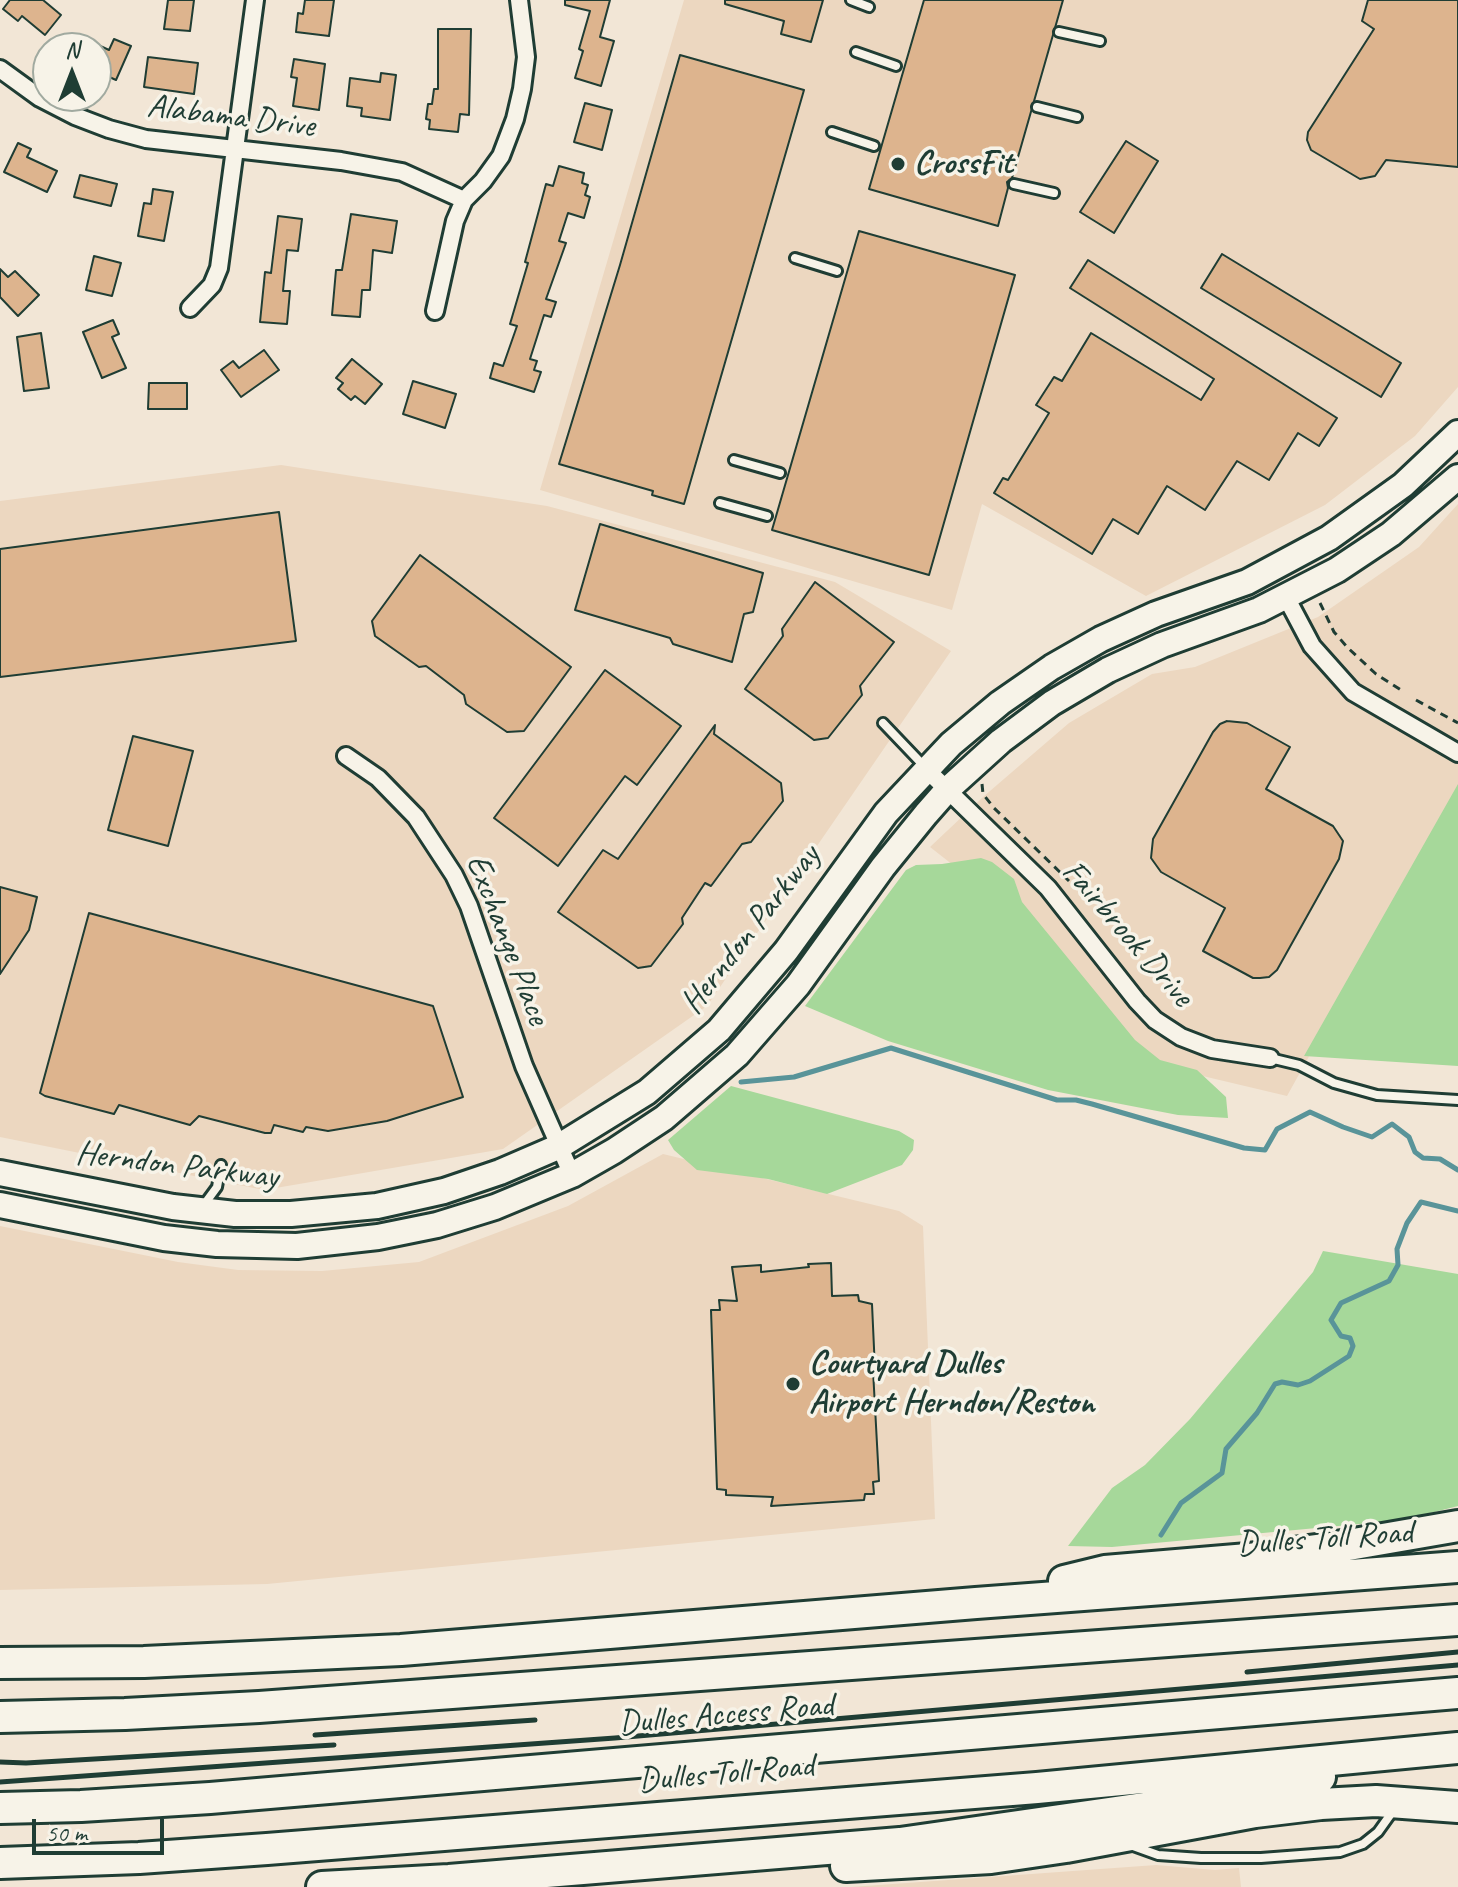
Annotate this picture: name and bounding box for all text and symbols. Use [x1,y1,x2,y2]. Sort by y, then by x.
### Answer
north arrow [32,32,112,112]
text: N [65,36,79,64]
street label: Alabama Drive [145,86,317,148]
place label: CrossFit [914,144,1013,184]
marker: CrossFit [889,155,907,173]
street label: Herndon Parkway [672,837,830,1023]
street label: Exchange Place [456,849,558,1031]
street label: Fairbrook Drive [1052,852,1202,1016]
street label: Herndon Parkway [74,1133,280,1199]
place label: Courtyard Dulles Airport Herndon/Reston [809,1344,1094,1424]
marker: Courtyard Dulles Airport Herndon/Reston [784,1375,802,1393]
street label: Dulles Toll Road [1236,1513,1414,1565]
street label: Dulles Access Road [617,1685,835,1745]
street label: Dulles Toll Road [637,1746,815,1802]
scale bar [36,1803,168,1853]
text: 50 m [46,1818,87,1848]

